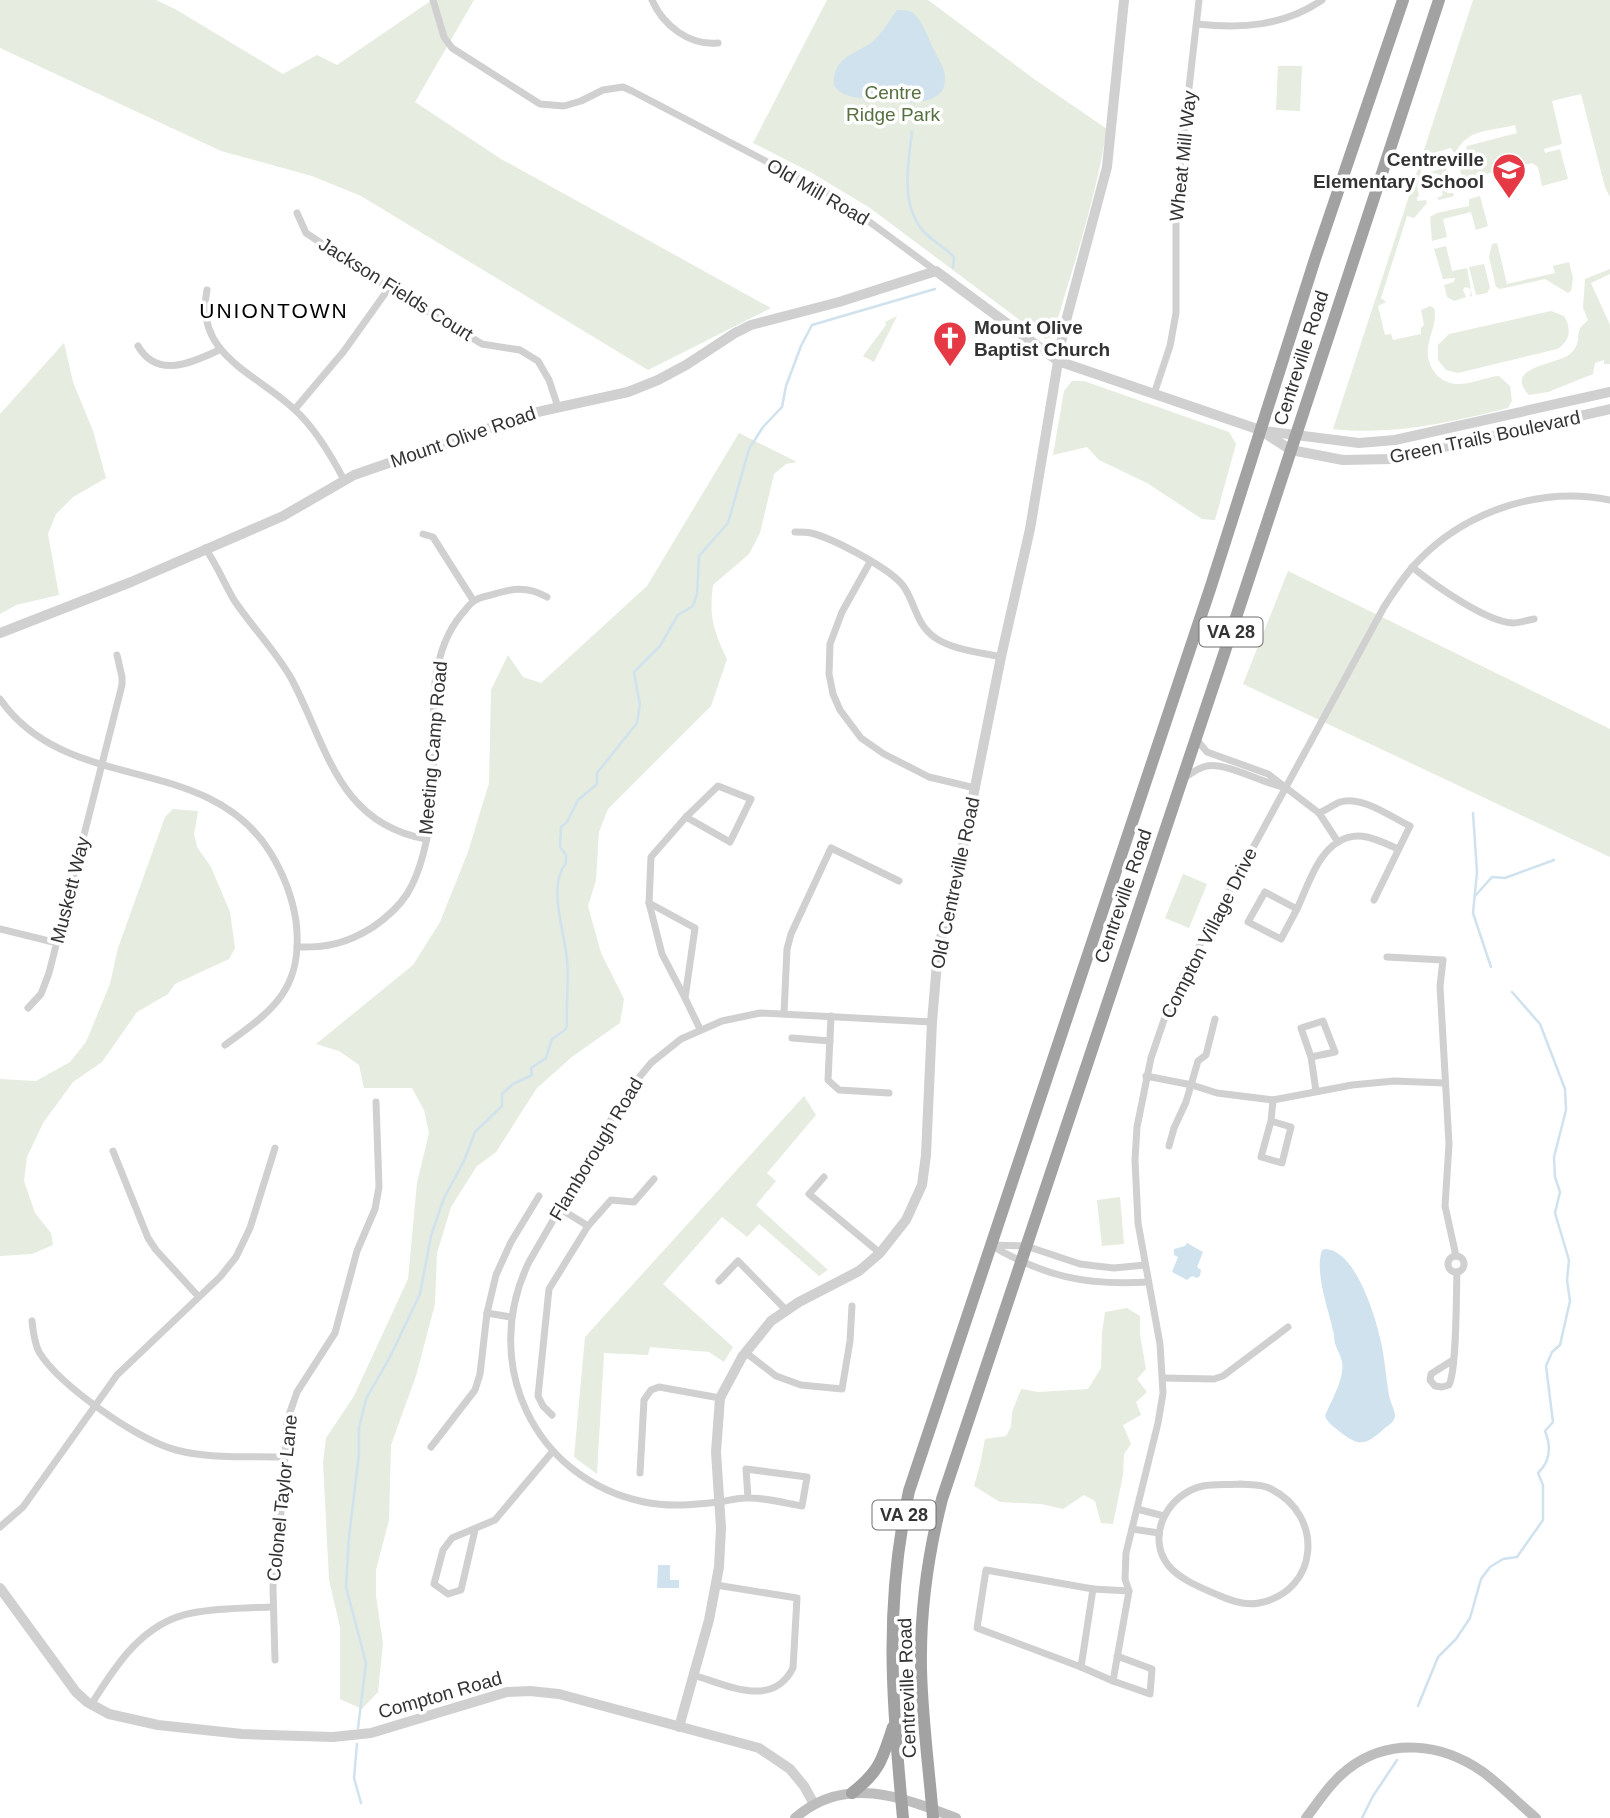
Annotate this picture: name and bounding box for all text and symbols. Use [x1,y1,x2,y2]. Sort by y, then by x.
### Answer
park label: Centre Ridge Park [846,82,940,125]
street label: Wheat Mill Way [1166,89,1200,222]
place label: Centreville Elementary School [1313,149,1484,192]
school or university icon: Centreville Elementary School [1490,151,1528,200]
street label: Old Mill Road [763,154,873,230]
street label: Jackson Fields Court [315,233,477,345]
street label: Centreville Road [1269,288,1333,428]
district label: UNIONTOWN [199,299,349,322]
place label: Mount Olive Baptist Church [974,317,1110,360]
church icon: Mount Olive Baptist Church [931,319,969,368]
street label: Mount Olive Road [388,402,538,472]
street label: Green Trails Boulevard [1388,407,1582,467]
road number: VA 28 [1200,618,1262,646]
street label: Meeting Camp Road [415,660,451,836]
street label: Old Centreville Road [927,795,983,971]
street label: Centreville Road [1090,826,1156,966]
street label: Muskett Way [47,834,94,945]
street label: Compton Village Drive [1157,844,1261,1022]
street label: Flamborough Road [545,1074,647,1224]
street label: Colonel Taylor Lane [263,1414,301,1582]
road number: VA 28 [872,1500,936,1530]
street label: Centreville Road [894,1617,920,1759]
street label: Compton Road [376,1667,504,1723]

